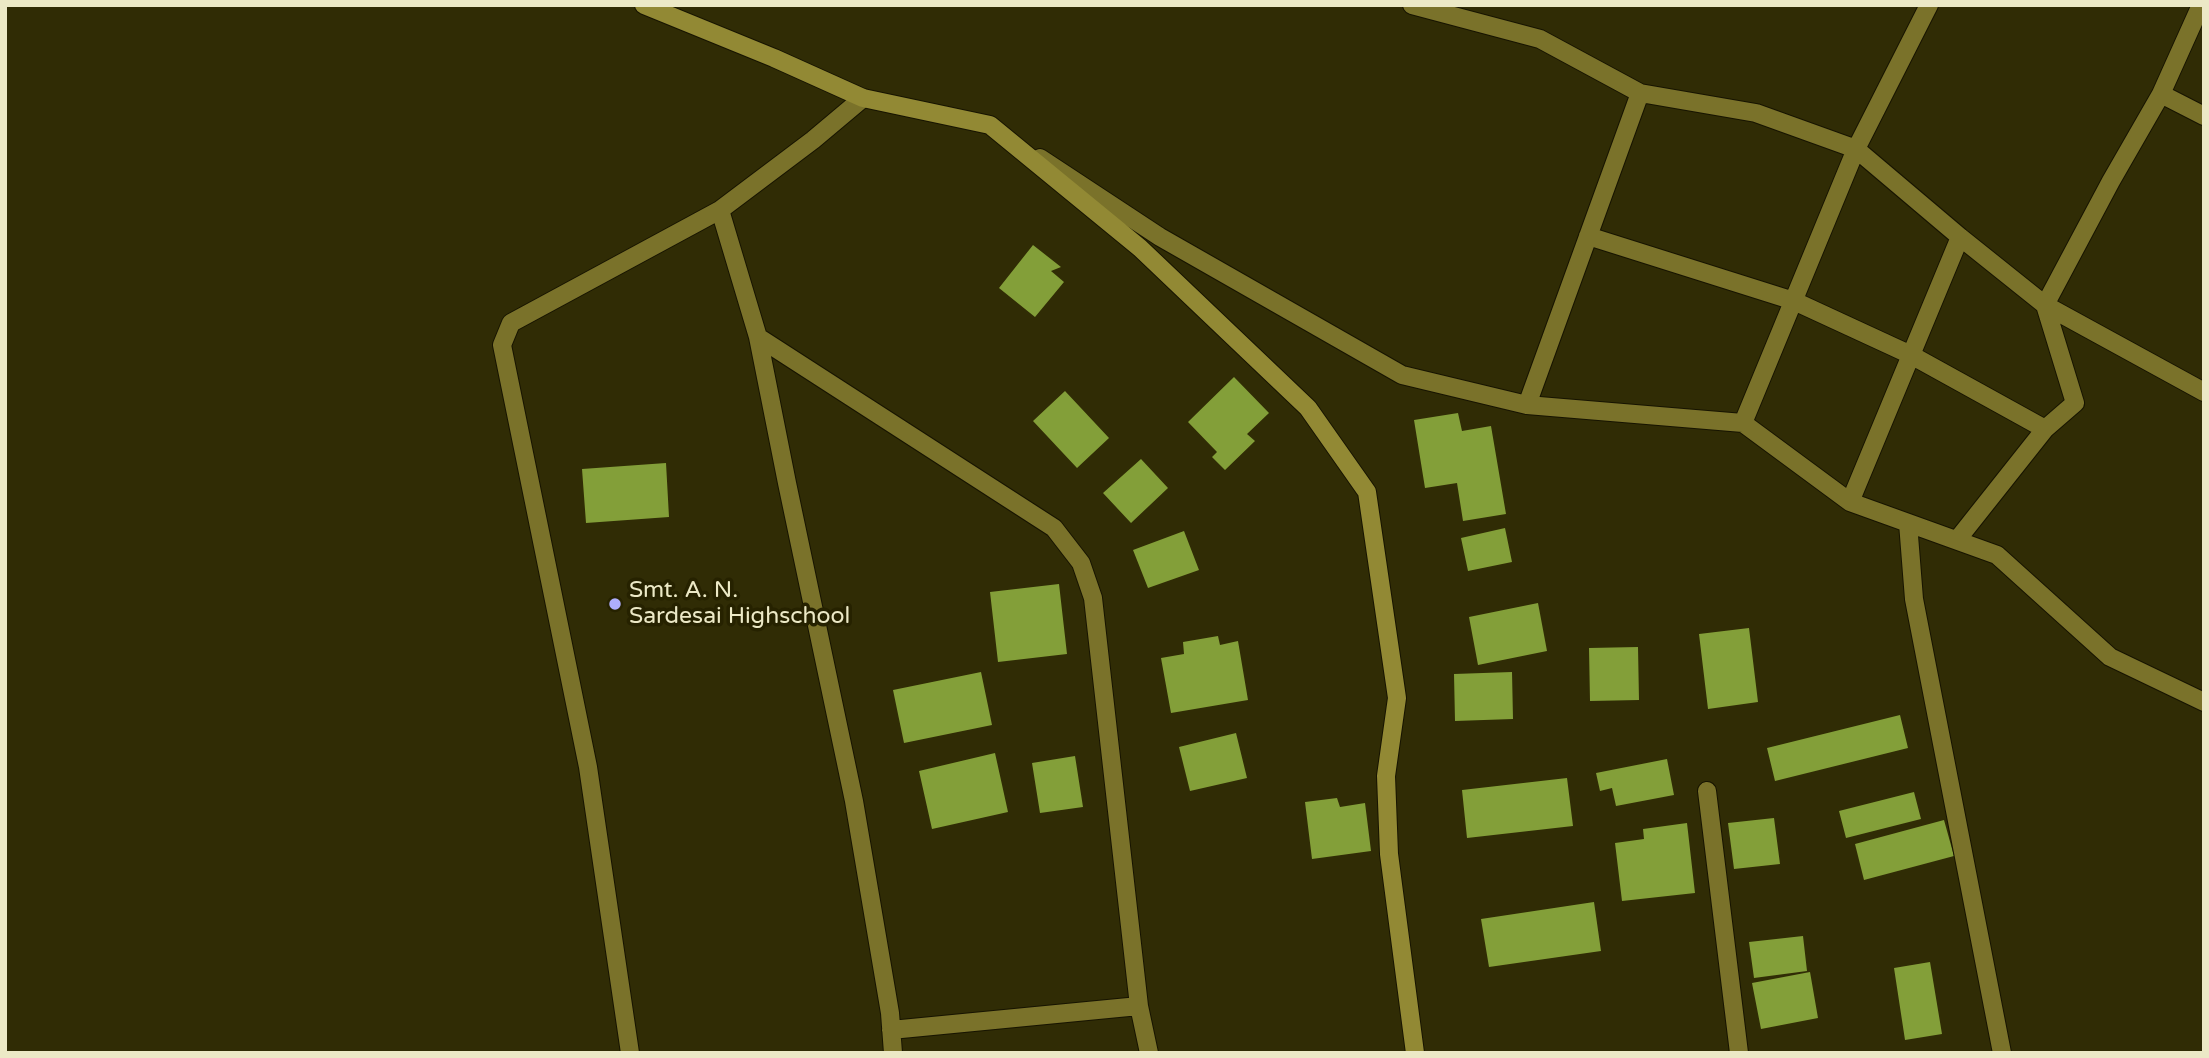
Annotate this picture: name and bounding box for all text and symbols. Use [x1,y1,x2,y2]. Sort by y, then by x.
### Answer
place label: Smt. A. N. Sardesai Highschool [629,577,850,631]
marker: Smt. A. N. Sardesai Highschool [607,596,623,612]

